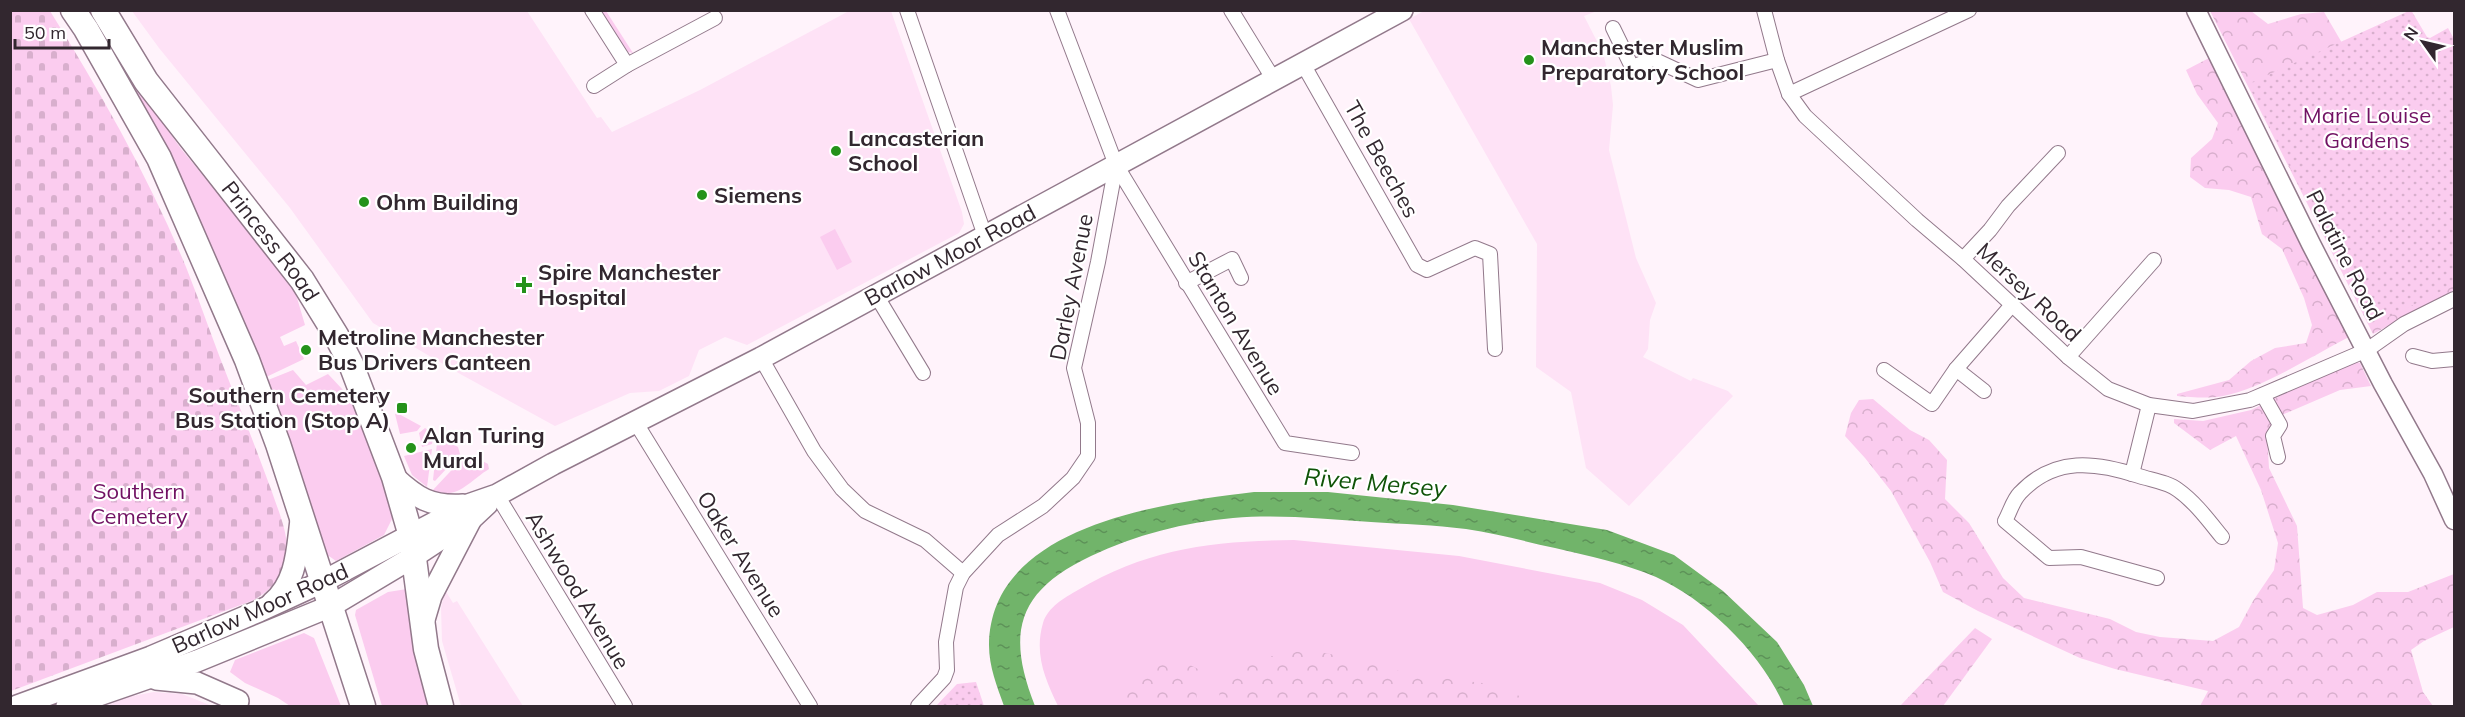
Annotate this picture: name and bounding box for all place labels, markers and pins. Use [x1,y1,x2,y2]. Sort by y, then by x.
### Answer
place label: Manchester Muslim Preparatory School [1541,33,1744,86]
marker: Manchester Muslim Preparatory School [1522,53,1536,67]
place label: Lancasterian School [848,124,984,177]
marker: Lancasterian School [829,144,843,158]
place label: Siemens [714,181,802,209]
place label: Ohm Building [376,188,519,216]
marker: Siemens [695,188,709,202]
marker: Ohm Building [357,195,371,209]
place label: Spire Manchester Hospital [538,258,721,311]
marker: Spire Manchester Hospital [515,276,533,294]
place label: Metroline Manchester Bus Drivers Canteen [318,323,544,376]
marker: Metroline Manchester Bus Drivers Canteen [299,343,313,357]
place label: Southern Cemetery Bus Station (Stop A) [175,381,390,434]
marker: Southern Cemetery Bus Station (Stop A) [395,401,409,415]
place label: Alan Turing Mural [423,421,545,474]
marker: Alan Turing Mural [404,441,418,455]

